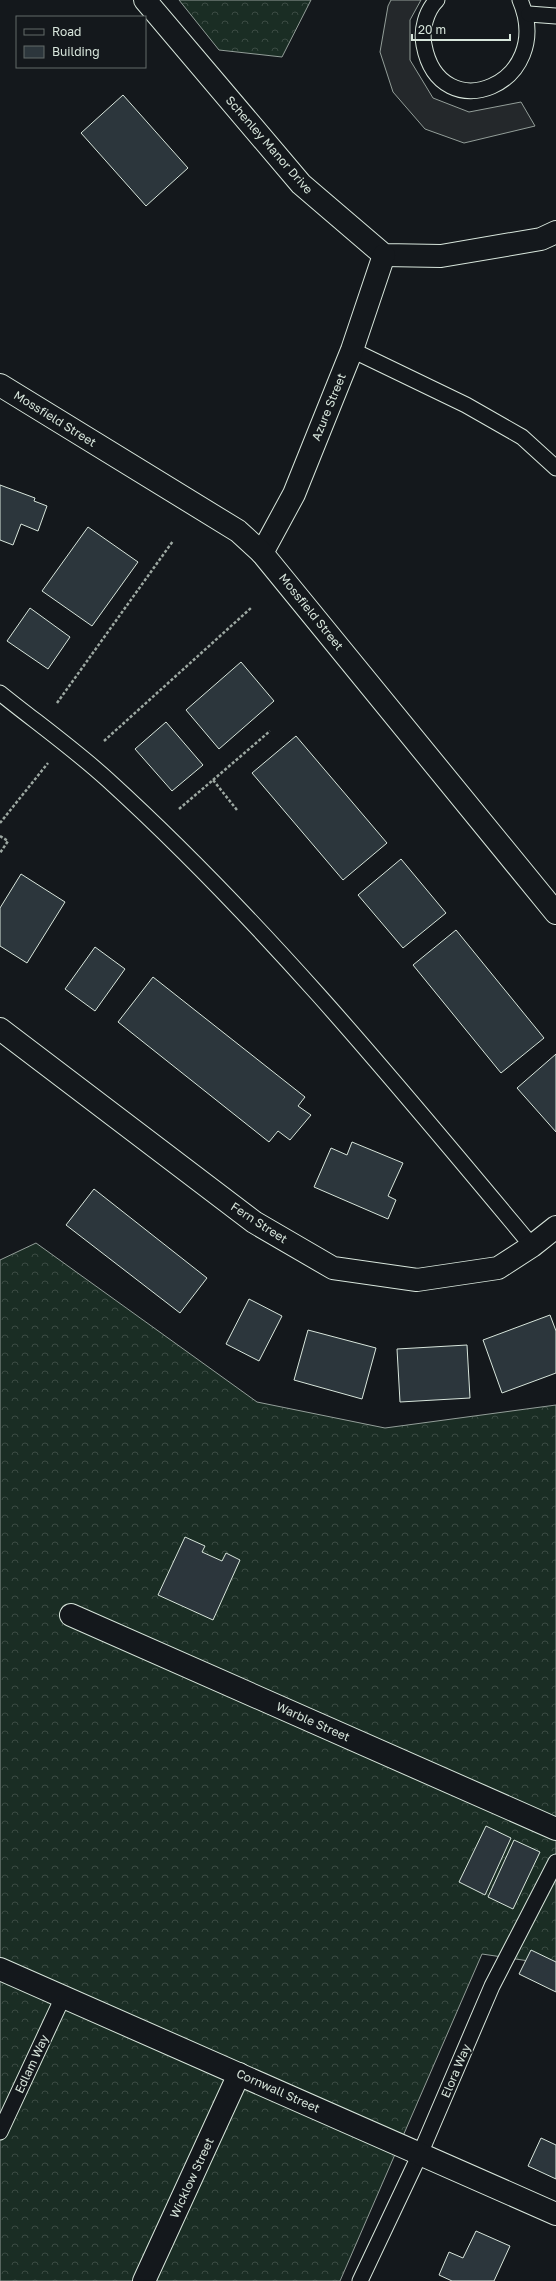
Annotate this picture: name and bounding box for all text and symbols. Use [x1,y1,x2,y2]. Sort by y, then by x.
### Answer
legend [16,16,146,68]
scale bar [412,16,510,42]
text: 20 m [418,22,446,37]
text: Road [52,24,81,39]
text: Building [52,44,100,59]
street label: Schenley Manor Drive [223,93,316,197]
street label: Azure Street [308,371,349,443]
street label: Mossfield Street [11,387,99,450]
street label: Mossfield Street [276,570,347,653]
street label: Fern Street [228,1199,291,1247]
street label: Warble Street [274,1699,353,1745]
street label: Edlam Way [11,2032,52,2096]
street label: Elora Way [438,2041,474,2100]
street label: Cornwall Street [234,2065,322,2116]
street label: Wicklow Street [166,2135,217,2220]

